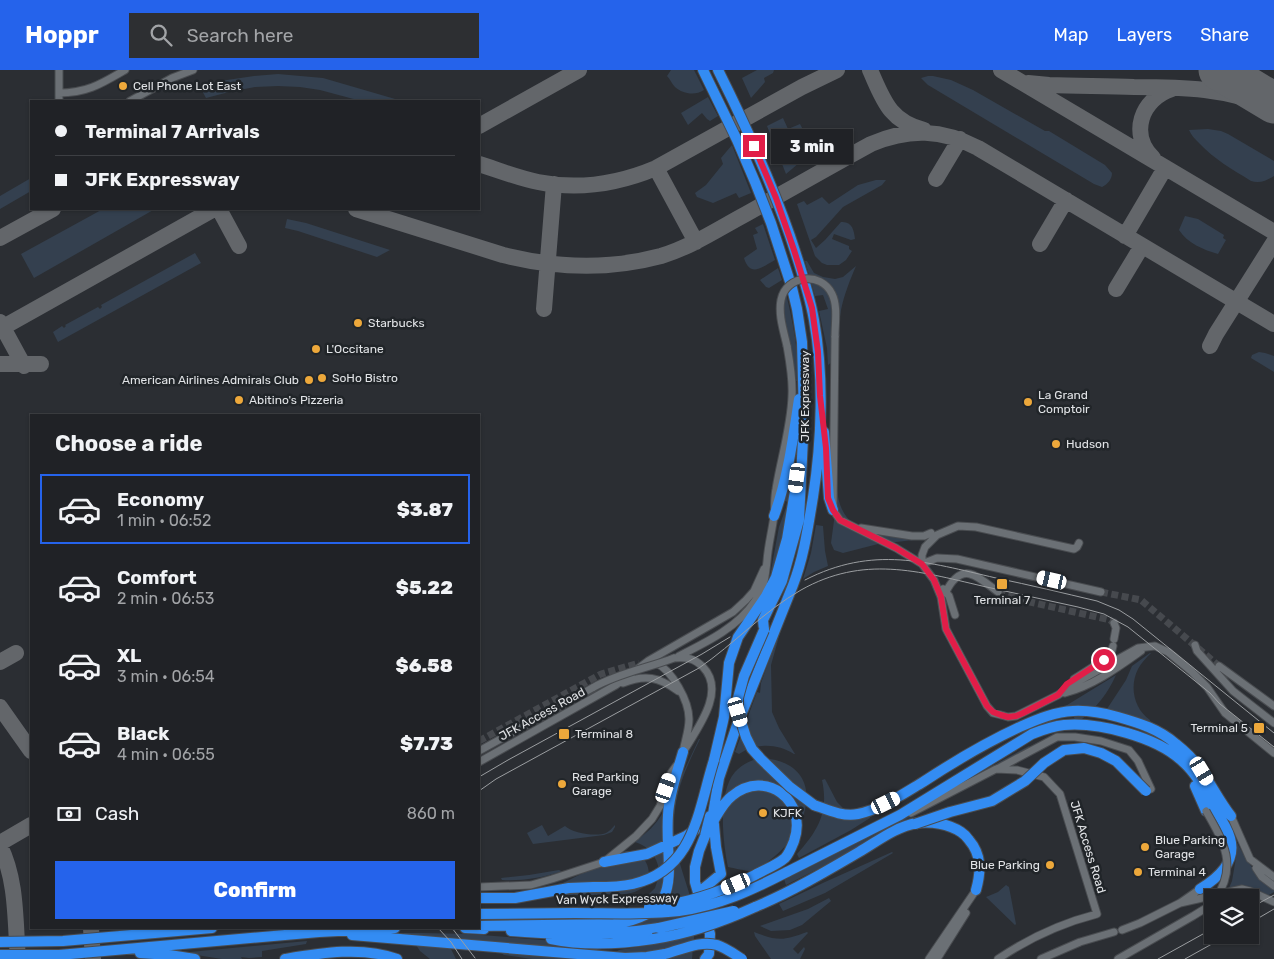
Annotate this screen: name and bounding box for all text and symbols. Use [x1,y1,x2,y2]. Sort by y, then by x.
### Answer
search box [129,13,479,58]
text: Hoppr [25,21,99,49]
icon: search [147,21,175,49]
text: Search here [187,24,293,47]
text: Map [1054,24,1089,46]
text: Layers [1117,24,1172,46]
text: Share [1200,24,1249,46]
place label: Cell Phone Lot East [133,79,241,93]
marker: Cell Phone Lot East [117,80,129,92]
text: Terminal 7 Arrivals [85,120,260,143]
callout: 3 min [772,128,854,164]
route end [743,135,765,157]
text: 3 min [790,137,834,156]
text: JFK Expressway [85,168,240,191]
place label: Starbucks [368,316,425,330]
marker: Starbucks [352,317,364,329]
place label: L'Occitane [326,342,384,356]
marker: L'Occitane [310,343,322,355]
street label: JFK Expressway [798,350,812,442]
place label: SoHo Bistro [332,371,398,385]
marker: SoHo Bistro [316,372,328,384]
place label: American Airlines Admirals Club [122,373,299,387]
marker: American Airlines Admirals Club [303,374,315,386]
place label: La Grand Comptoir [1038,388,1090,416]
place label: Abitino's Pizzeria [249,393,343,407]
marker: Abitino's Pizzeria [233,394,245,406]
marker: La Grand Comptoir [1022,396,1034,408]
text: Choose a ride [55,430,202,457]
place label: Hudson [1066,437,1109,451]
marker: Hudson [1050,438,1062,450]
car [787,462,806,494]
icon: car [57,487,102,532]
text: Economy [117,488,204,511]
text: $3.87 [397,498,453,521]
text: 1 min · 06:52 [117,511,211,530]
icon: car [57,565,102,610]
text: Comfort [117,566,197,589]
car [1035,569,1068,591]
text: $5.22 [396,576,453,599]
marker: Terminal 7 [995,577,1009,591]
text: 2 min · 06:53 [117,589,214,608]
place label: Terminal 7 [974,593,1030,607]
icon: car [57,643,102,688]
text: XL [117,644,141,667]
route start [1093,649,1115,671]
text: $6.58 [396,654,453,677]
text: 3 min · 06:54 [117,667,215,686]
street label: JFK Access Road [497,685,587,743]
car [726,695,749,729]
icon: car [57,721,102,766]
place label: Terminal 5 [1190,721,1248,735]
marker: Terminal 5 [1252,721,1266,735]
text: Black [117,722,169,745]
marker: Terminal 8 [557,727,571,741]
place label: Terminal 8 [575,727,633,741]
text: $7.73 [400,732,453,755]
text: 4 min · 06:55 [117,745,215,764]
car [1187,754,1216,788]
place label: Red Parking Garage [572,770,639,798]
car [654,771,677,805]
marker: Red Parking Garage [556,778,568,790]
car [869,790,902,816]
street label: JFK Access Road [1067,799,1109,895]
icon: cash [55,800,83,828]
text: Cash [95,802,139,825]
text: 860 m [407,804,455,823]
place label: KJFK [773,806,803,820]
marker: KJFK [757,807,769,819]
place label: Blue Parking Garage [1155,833,1225,861]
marker: Blue Parking Garage [1139,841,1151,853]
place label: Blue Parking [970,858,1040,872]
marker: Blue Parking [1044,859,1056,871]
button: Confirm [55,861,455,919]
place label: Terminal 4 [1148,865,1206,879]
marker: Terminal 4 [1132,866,1144,878]
car [719,871,752,897]
map controls [1204,889,1259,944]
button: layers [1204,889,1259,944]
street label: Van Wyck Expressway [556,891,679,907]

